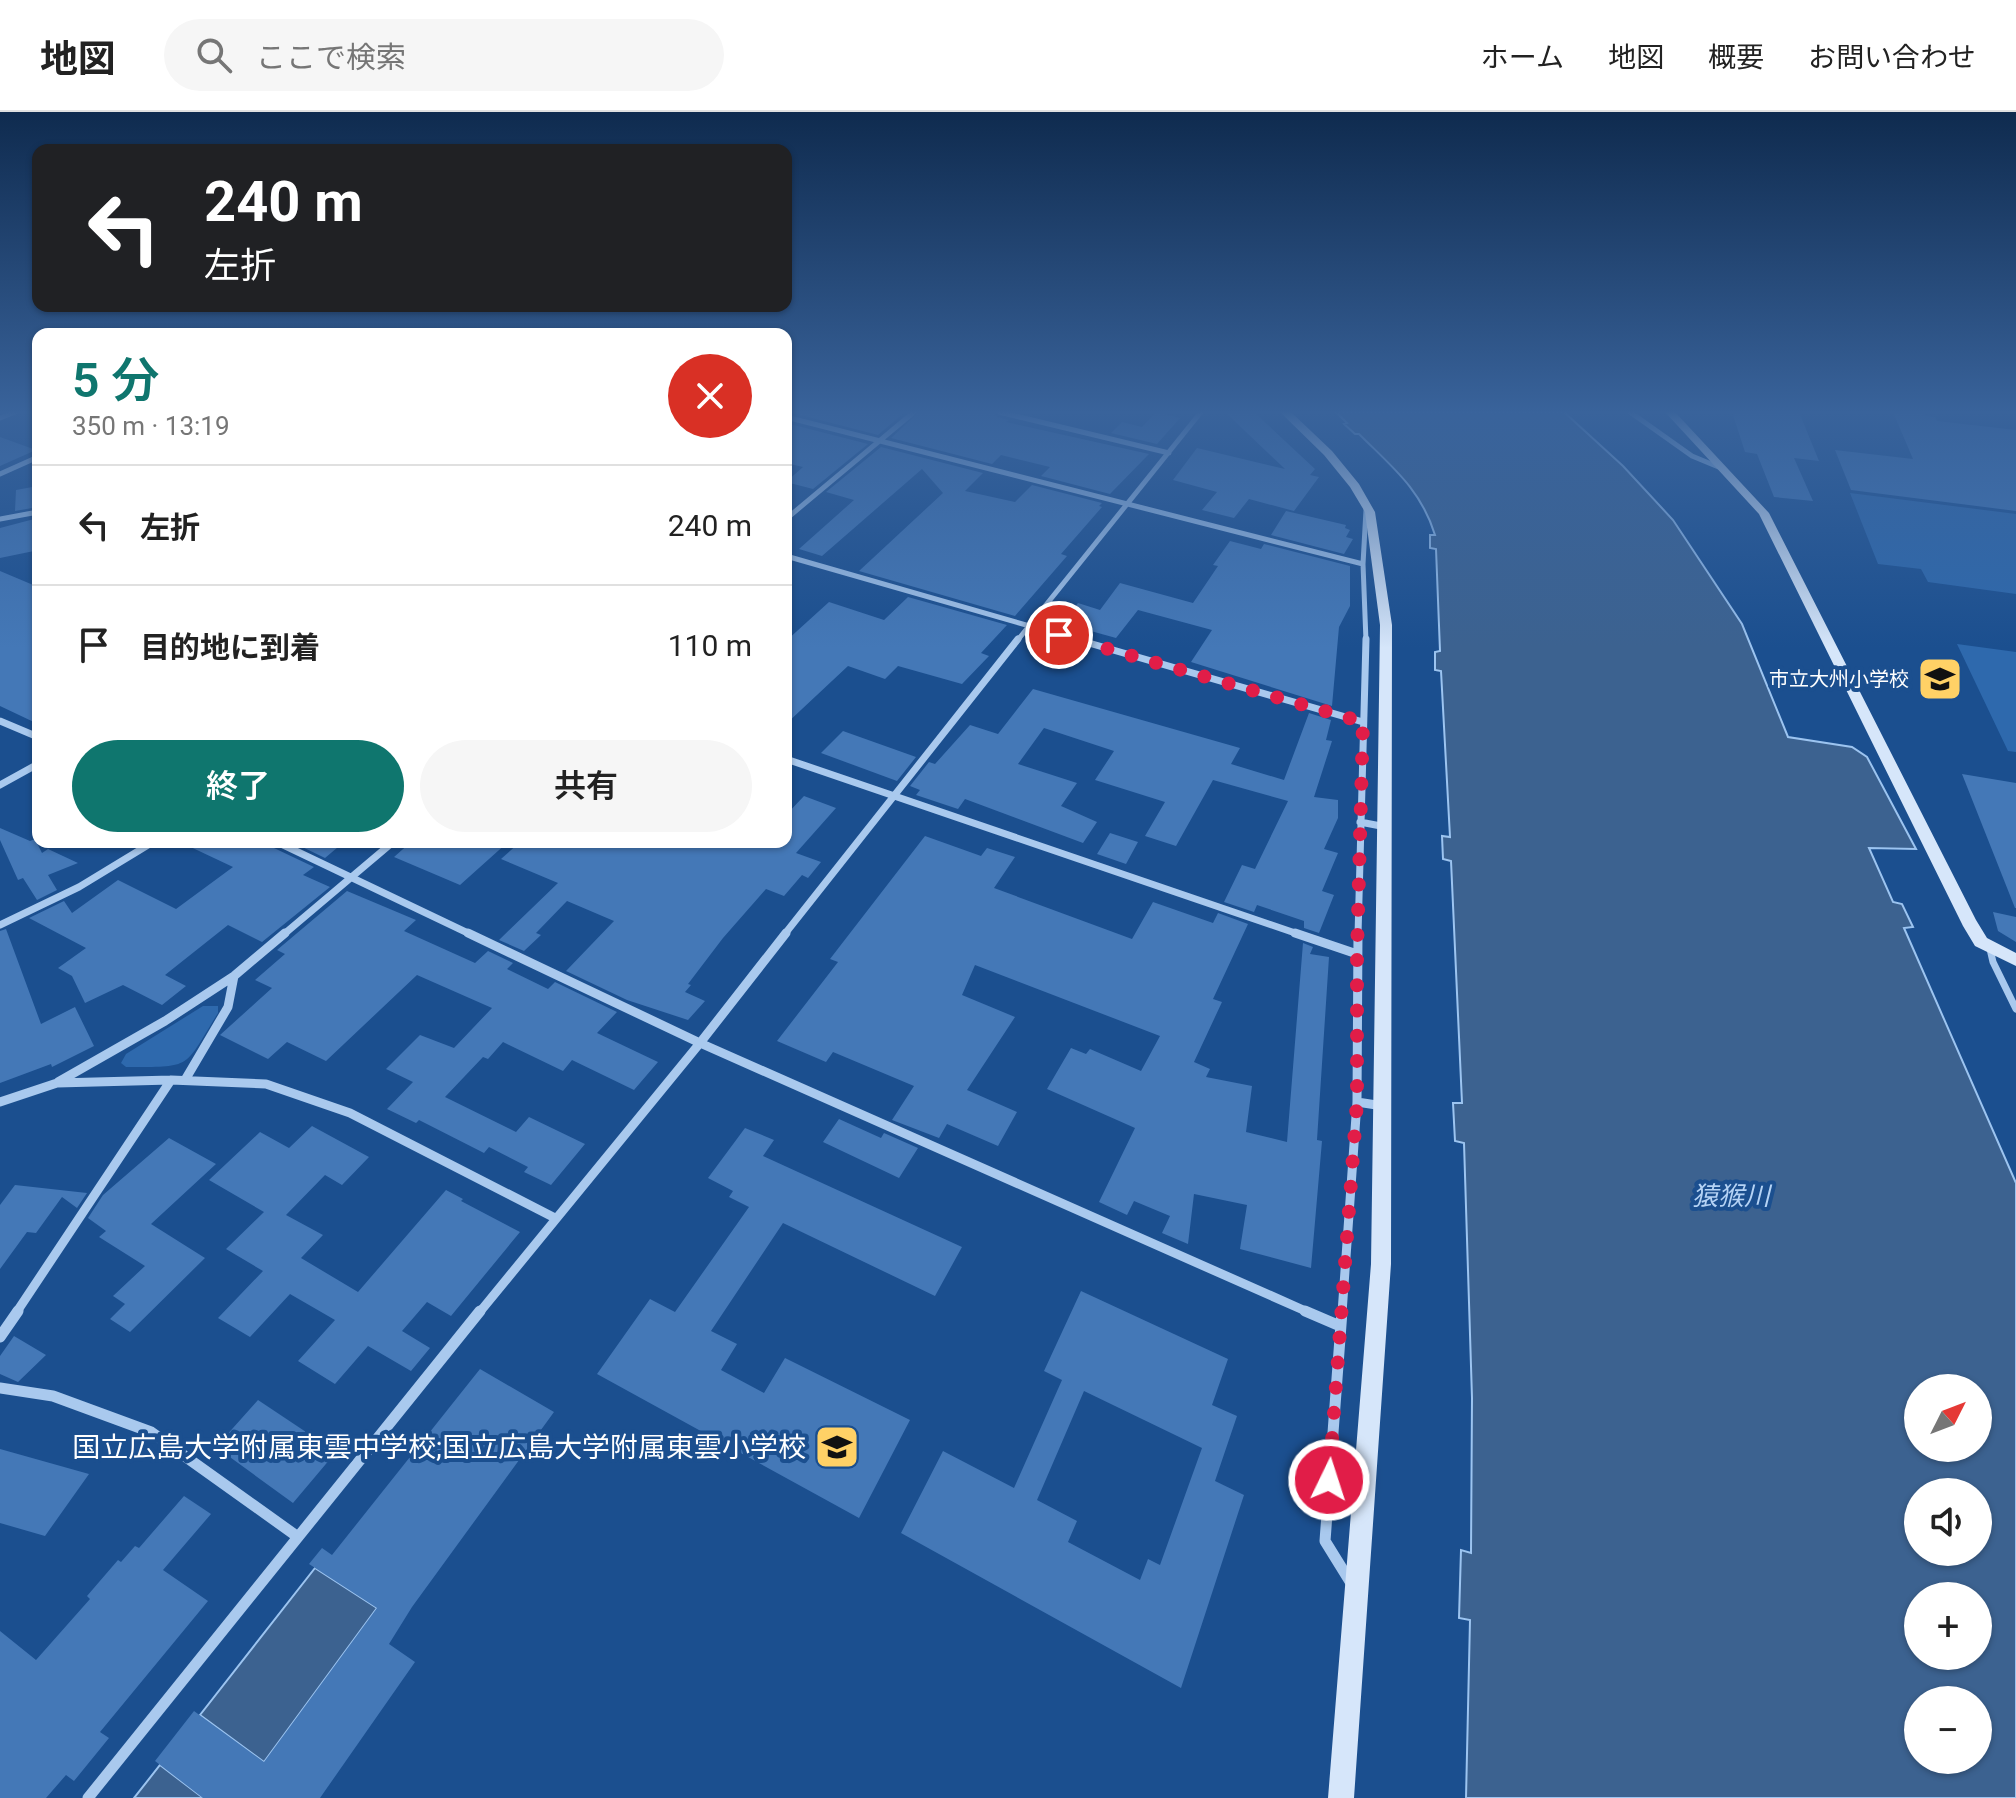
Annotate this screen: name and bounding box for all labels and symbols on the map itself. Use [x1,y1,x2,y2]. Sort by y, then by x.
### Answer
pin [1025,601,1093,669]
school or university icon: 市立大州小学校 [1916,655,1964,703]
place label: 市立大州小学校 [1769,667,1909,691]
water label: 猿猴川 [1692,1181,1773,1211]
north arrow [1904,1374,1992,1462]
school or university icon: 国立広島大学附属東雲中学校;国立広島大学附属東雲小学校 [813,1423,861,1471]
place label: 国立広島大学附属東雲中学校;国立広島大学附属東雲小学校 [72,1431,806,1464]
position arrow [1287,1438,1371,1522]

